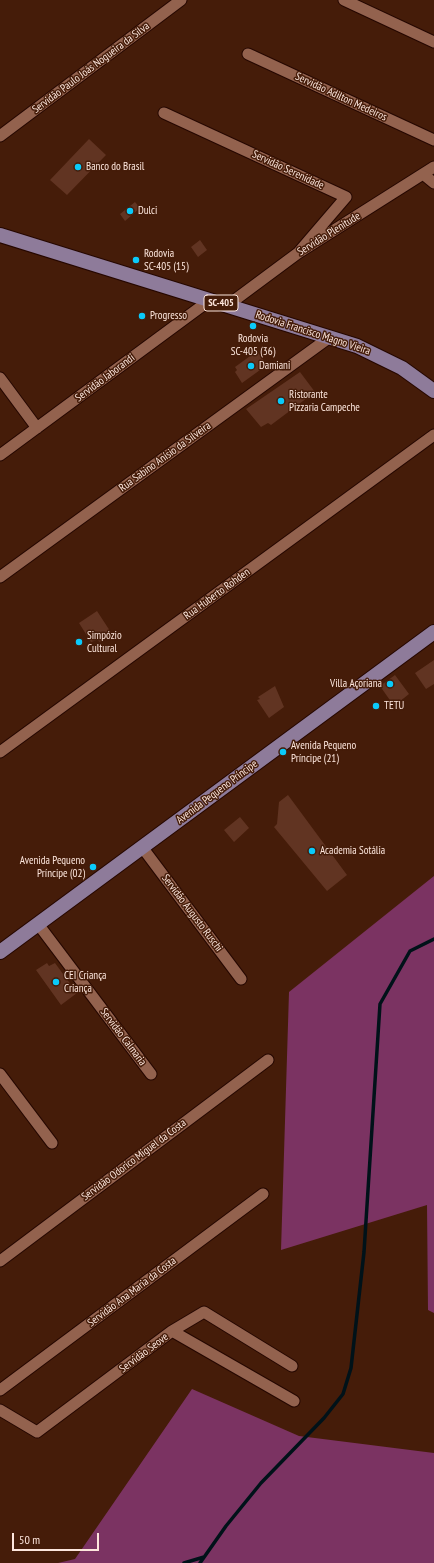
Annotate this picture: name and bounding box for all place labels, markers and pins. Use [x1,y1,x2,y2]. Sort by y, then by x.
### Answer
place label: Banco do Brasil [86,160,144,174]
marker: Banco do Brasil [73,162,83,172]
place label: Dulci [138,204,157,218]
marker: Dulci [125,206,135,216]
place label: Rodovia SC-405 (15) [144,247,188,273]
marker: Rodovia SC-405 (15) [131,255,141,265]
place label: Progresso [150,309,187,323]
marker: Progresso [137,311,147,321]
marker: Rodovia SC-405 (36) [248,321,258,331]
place label: Rodovia SC-405 (36) [231,332,275,358]
place label: Damiani [259,359,290,373]
marker: Damiani [246,361,256,371]
place label: Ristorante Pizzaria Campeche [289,388,360,414]
marker: Ristorante Pizzaria Campeche [276,396,286,406]
place label: Simpózio Cultural [87,629,122,655]
marker: Simpózio Cultural [74,637,84,647]
place label: Villa Açoriana [330,677,382,691]
marker: Villa Açoriana [385,679,395,689]
place label: TETU [384,699,404,713]
marker: TETU [371,701,381,711]
place label: Avenida Pequeno Príncipe (21) [291,739,356,765]
marker: Avenida Pequeno Príncipe (21) [278,747,288,757]
place label: Academia Sotália [320,844,385,858]
marker: Academia Sotália [307,846,317,856]
place label: Avenida Pequeno Príncipe (02) [20,854,85,880]
marker: Avenida Pequeno Príncipe (02) [88,862,98,872]
place label: CEI Criança Criança [64,969,106,995]
marker: CEI Criança Criança [51,977,61,987]

